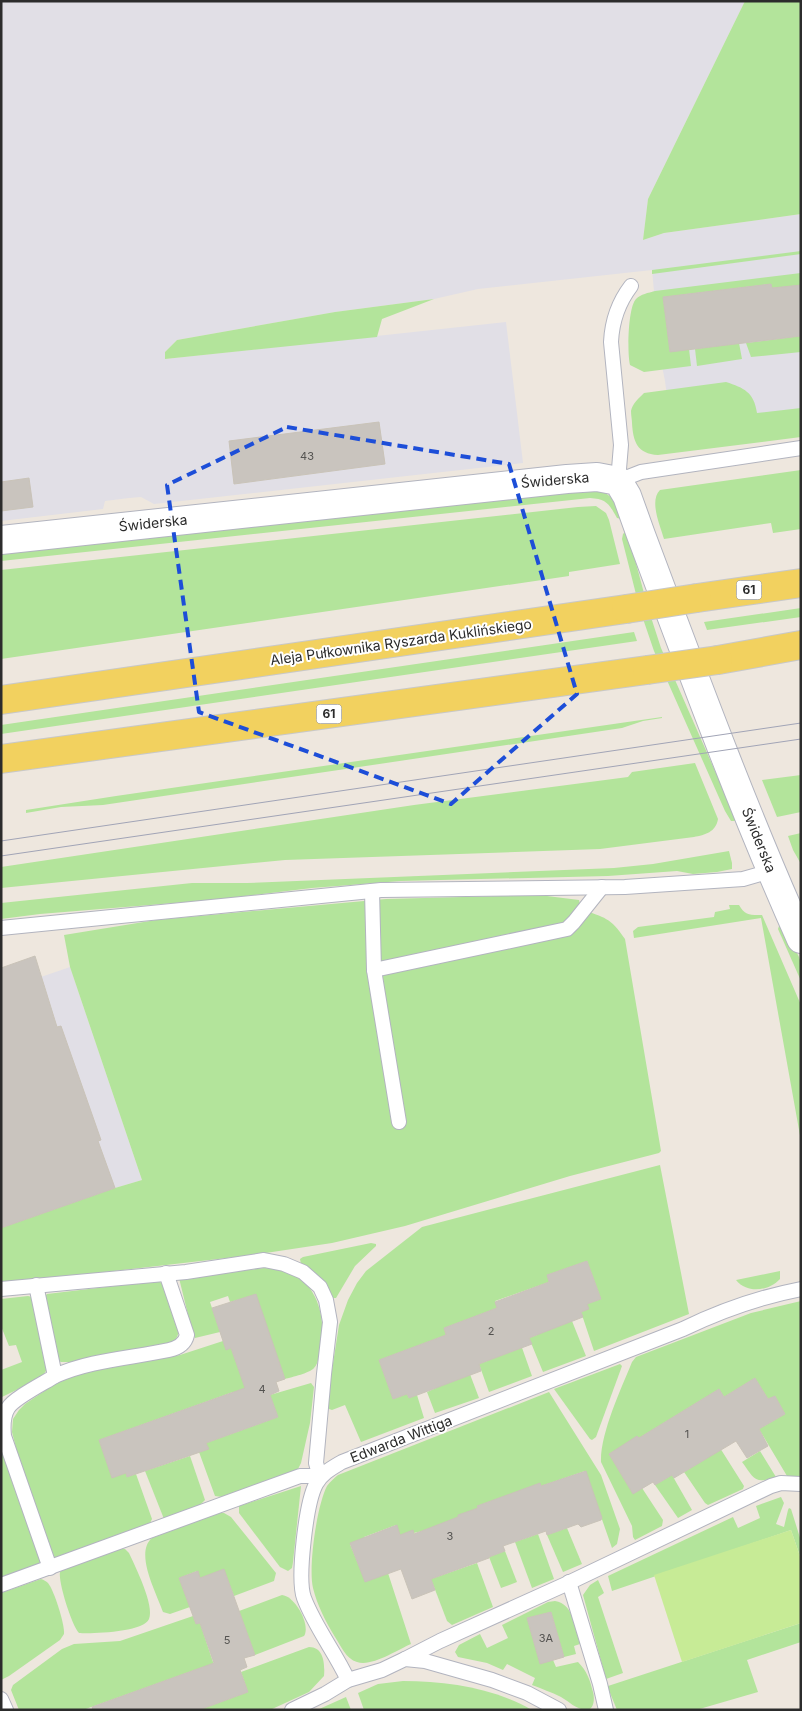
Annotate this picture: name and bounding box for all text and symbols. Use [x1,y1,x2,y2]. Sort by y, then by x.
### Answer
house number: 43 [300,449,314,463]
street label: Świderska [520,468,590,491]
street label: Świderska [118,510,188,535]
road number: 61 [736,580,762,600]
street label: Aleja Pułkownika Ryszarda Kuklińskiego [269,615,533,668]
road number: 61 [316,704,342,724]
street label: Świderska [739,805,780,875]
house number: 2 [488,1324,494,1338]
house number: 4 [258,1382,266,1396]
street label: Edwarda Wittiga [348,1411,454,1466]
house number: 1 [685,1427,689,1441]
house number: 3 [447,1529,454,1543]
house number: 3A [539,1631,554,1645]
house number: 5 [224,1633,231,1647]

